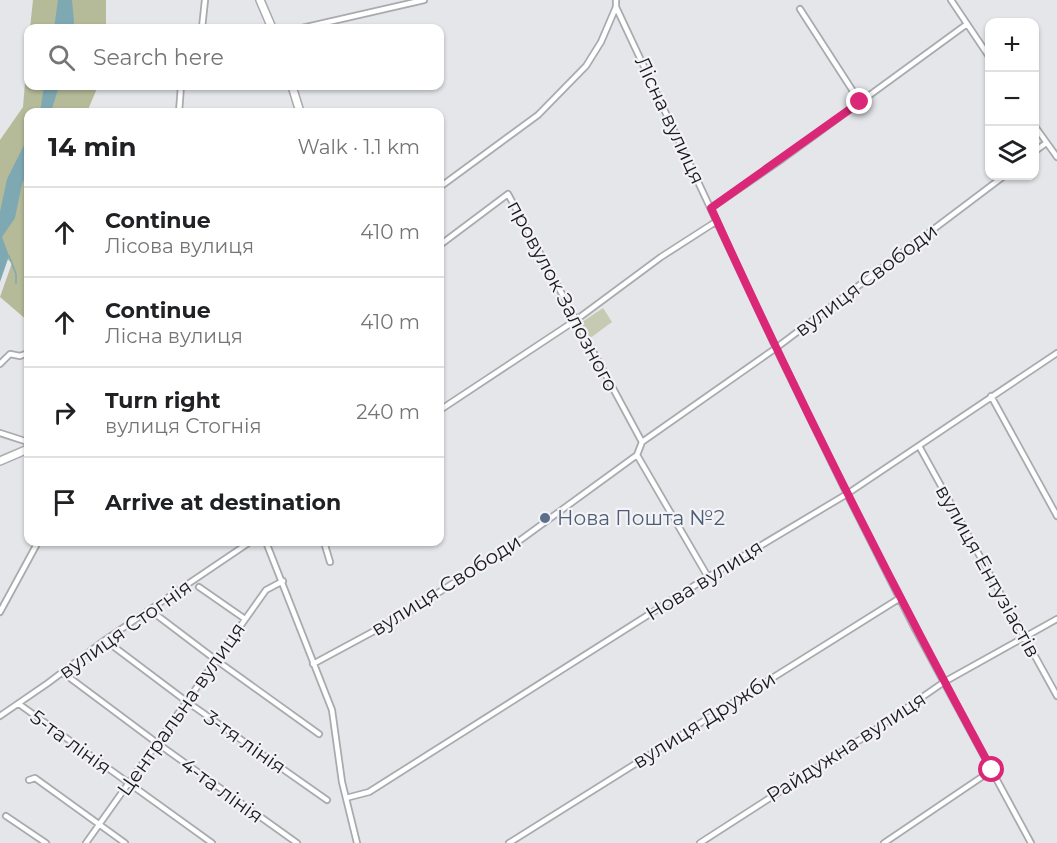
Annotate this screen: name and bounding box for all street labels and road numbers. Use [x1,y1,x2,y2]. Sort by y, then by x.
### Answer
street label: Лісна вулиця [630,52,710,188]
street label: провулок Залозного [502,196,624,396]
street label: вулиця Свободи [790,219,942,341]
street label: вулиця Ентузіастів [931,481,1045,661]
street label: вулиця Свободи [367,529,525,641]
street label: Нова вулиця [641,535,767,625]
street label: вулиця Стогнія [54,574,196,684]
street label: Центральна вулиця [112,618,250,800]
street label: вулиця Дружби [628,666,780,774]
street label: Райдужна вулиця [762,687,930,807]
street label: 5-та лінія [26,705,116,779]
street label: 3-тя лінія [200,705,290,779]
street label: 4-та лінія [176,752,268,828]

